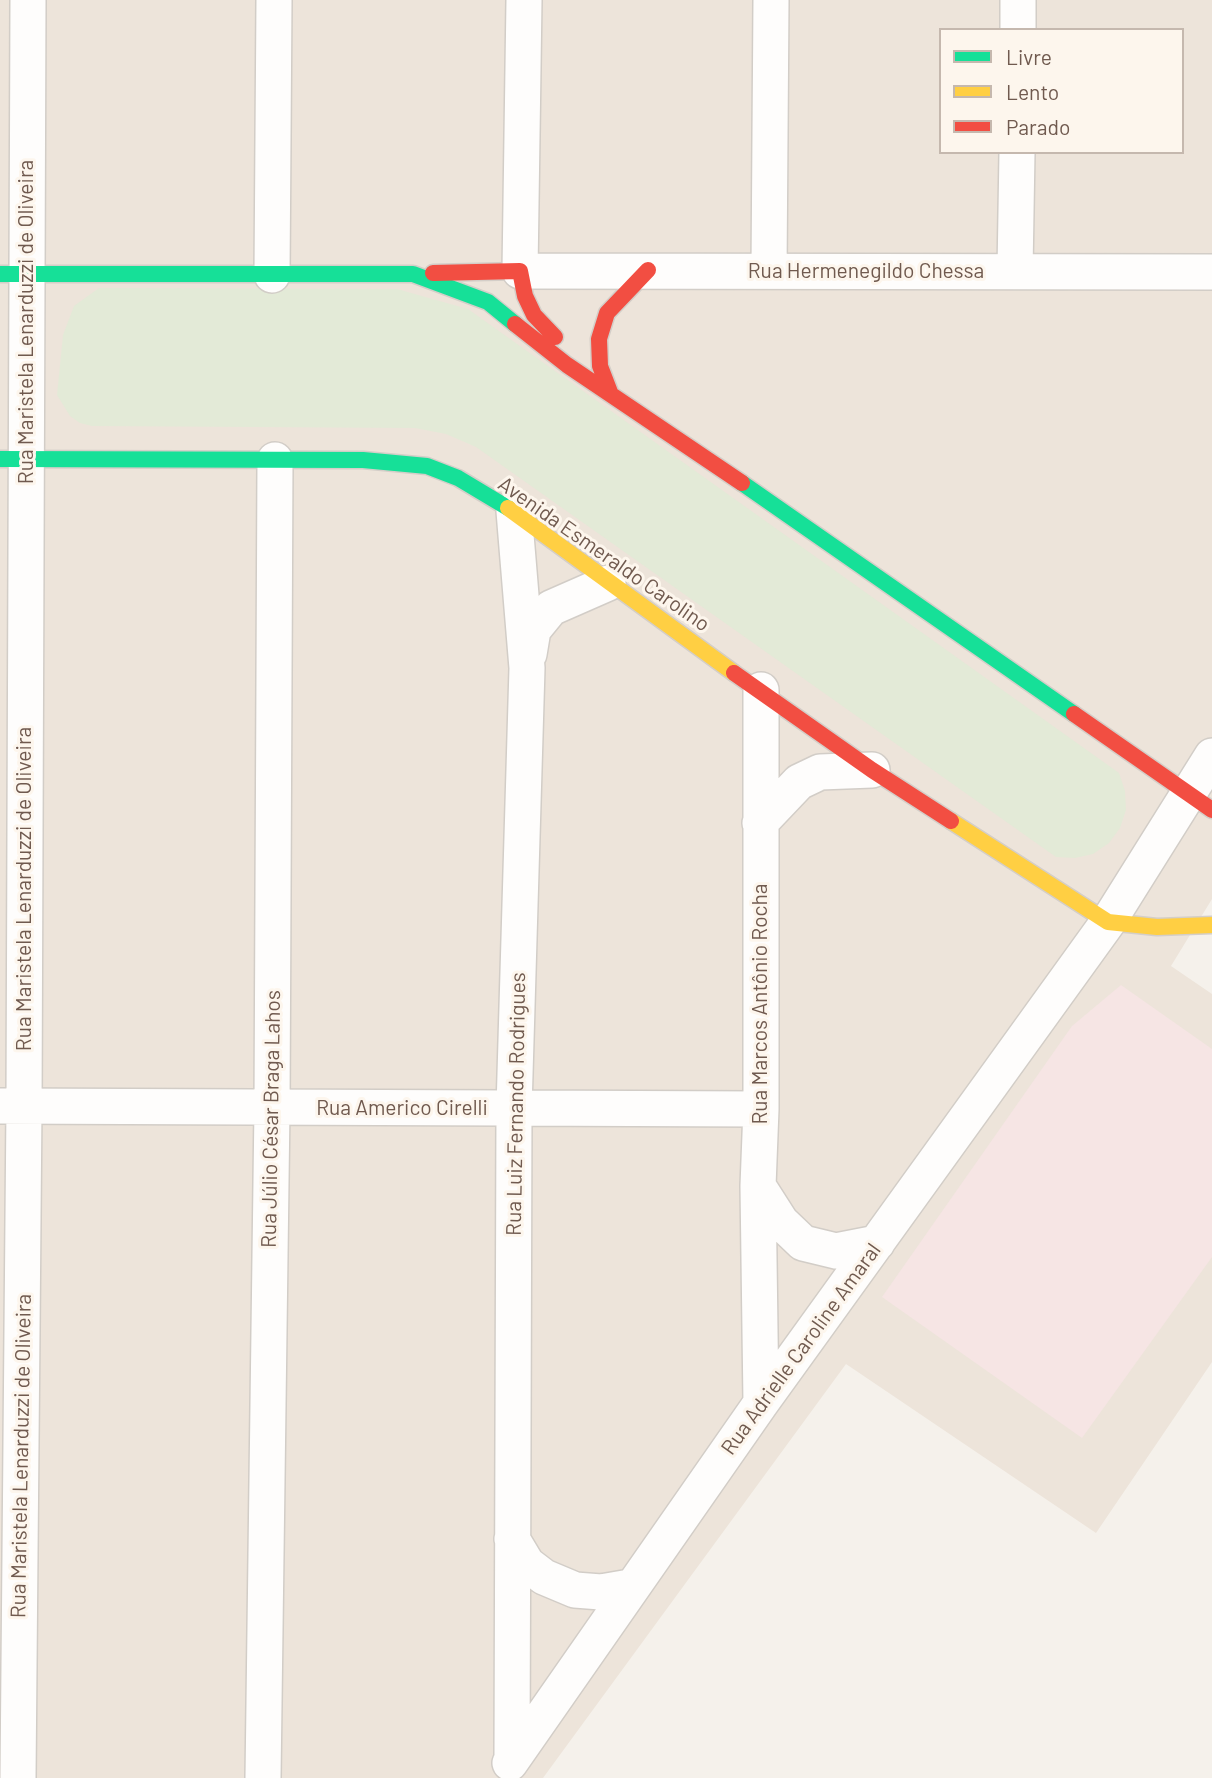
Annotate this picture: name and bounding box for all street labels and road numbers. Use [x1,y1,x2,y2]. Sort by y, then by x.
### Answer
street label: Rua Maristela Lenarduzzi de Oliveira [13,160,39,484]
street label: Rua Hermenegildo Chessa [748,258,984,284]
street label: Avenida Esmeraldo Carolino [493,471,715,637]
street label: Rua Maristela Lenarduzzi de Oliveira [11,727,37,1051]
street label: Rua Marcos Antônio Rocha [747,883,773,1125]
street label: Rua Luiz Fernando Rodrigues [501,972,531,1236]
street label: Rua Júlio César Braga Lahos [256,990,286,1248]
street label: Rua Americo Cirelli [316,1095,488,1121]
street label: Rua Adrielle Caroline Amaral [716,1238,886,1460]
street label: Rua Maristela Lenarduzzi de Oliveira [6,1294,36,1618]

